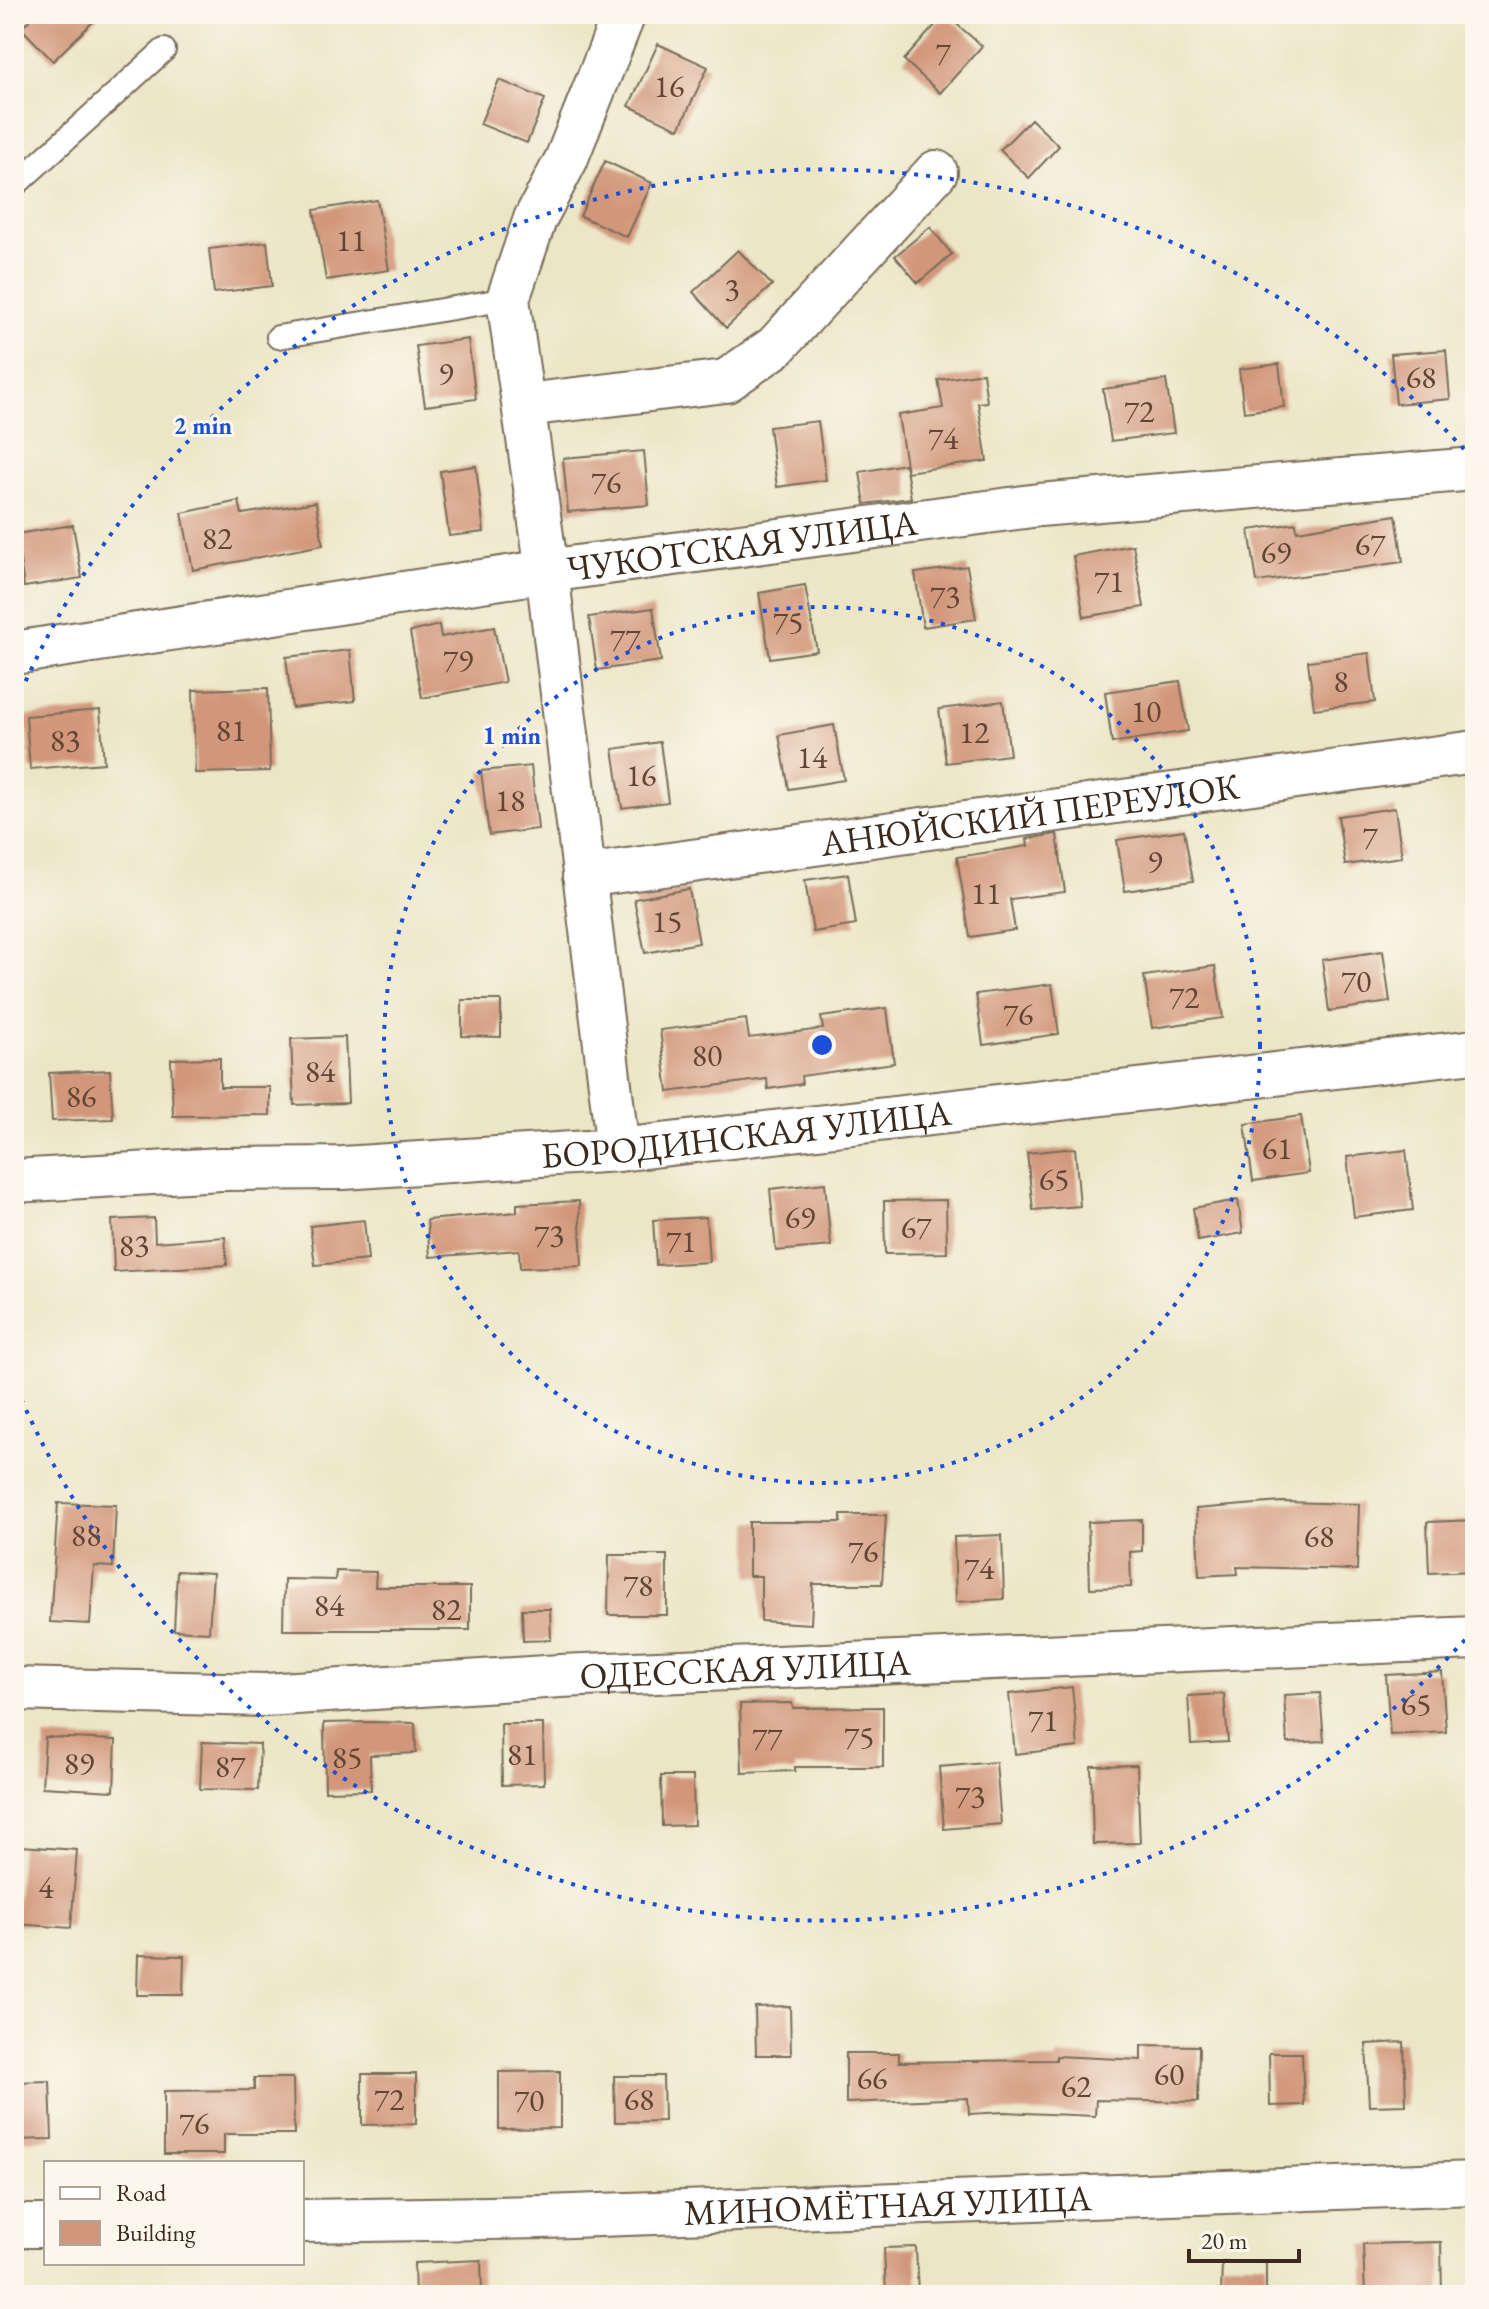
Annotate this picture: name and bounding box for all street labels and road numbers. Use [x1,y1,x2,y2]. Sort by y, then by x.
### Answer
street label: ЧУКОТСКАЯ УЛИЦА [564,498,921,592]
street label: АНЮЙСКИЙ ПЕРЕУЛОК [817,762,1242,867]
street label: БОРОДИНСКАЯ УЛИЦА [540,1089,955,1179]
street label: ОДЕССКАЯ УЛИЦА [579,1638,913,1699]
street label: МИНОМЁТНАЯ УЛИЦА [683,2174,1094,2236]

